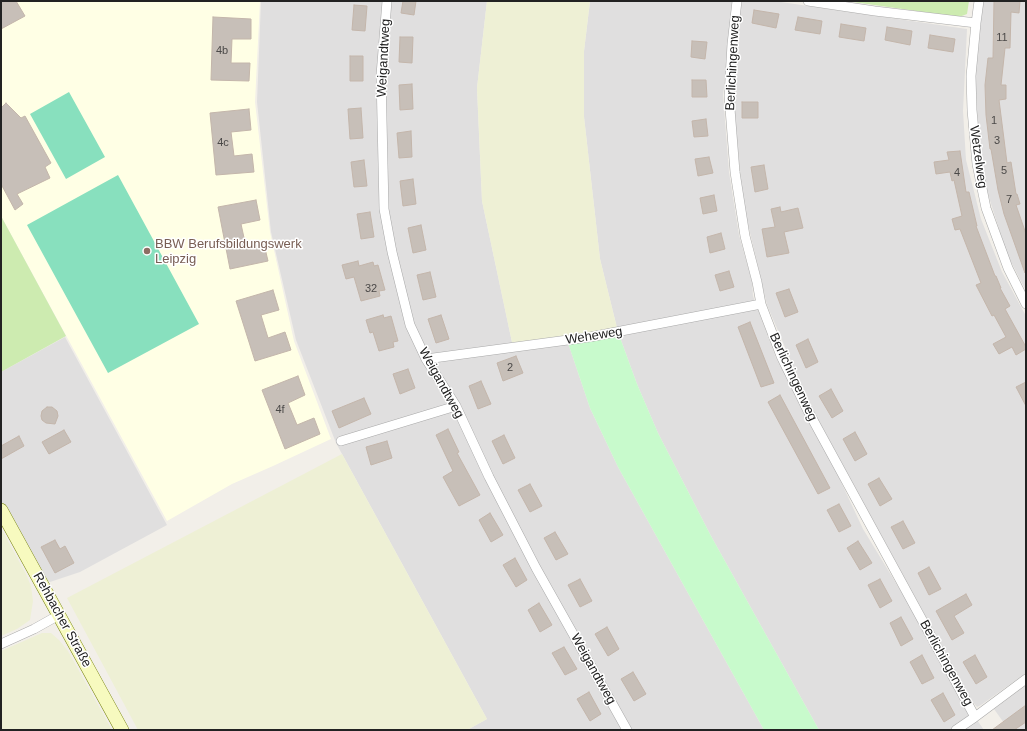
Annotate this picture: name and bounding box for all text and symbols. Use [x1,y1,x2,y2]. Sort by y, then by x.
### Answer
street label: Berlichingenweg [723,15,743,111]
street label: Weigandtweg [374,18,394,98]
house number: 11 [996,31,1008,45]
house number: 4b [216,44,228,58]
house number: 1 [991,114,997,128]
street label: Wetzelweg [966,125,990,189]
house number: 3 [994,134,1000,148]
house number: 4c [217,136,229,150]
house number: 5 [1001,164,1007,178]
house number: 4 [954,166,960,180]
house number: 7 [1006,193,1012,207]
place label: BBW Berufsbildungswerk Leipzig [155,236,302,267]
marker: BBW Berufsbildungswerk Leipzig [142,246,152,256]
house number: 32 [365,282,377,296]
street label: Weheweg [564,324,624,348]
street label: Berlichingenweg [766,330,820,424]
street label: Weigandtweg [415,345,467,421]
house number: 2 [507,361,513,375]
house number: 4f [275,403,285,417]
street label: Rehbacher Straße [29,570,95,670]
street label: Berlichingenweg [916,618,976,708]
street label: Weigandtweg [567,631,619,707]

